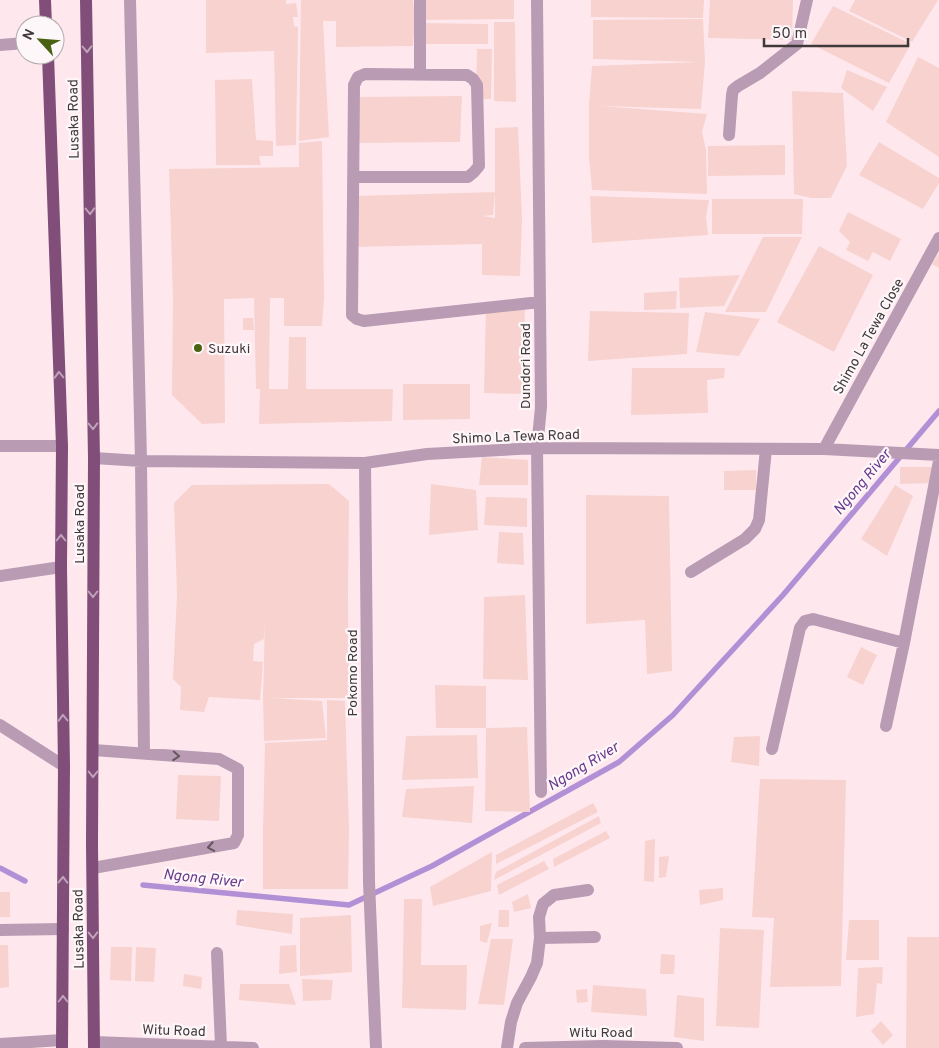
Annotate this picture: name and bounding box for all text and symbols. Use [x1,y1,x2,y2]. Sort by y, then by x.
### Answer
north arrow [15,15,65,65]
scale bar [764,15,908,47]
text: 50 m [772,25,807,44]
text: N [20,27,40,43]
one-way arrow [82,45,92,53]
street label: Lusaka Road [65,79,84,159]
one-way arrow [84,207,95,215]
street label: Shimo La Tewa Close [830,276,908,398]
street label: Dundori Road [518,323,535,409]
place label: Suzuki [208,341,250,358]
marker: Suzuki [192,342,204,354]
one-way arrow [54,371,65,379]
one-way arrow [88,422,98,430]
street label: Shimo La Tewa Road [452,427,580,448]
water label: Ngong River [830,445,897,520]
street label: Lusaka Road [72,484,89,564]
one-way arrow [56,534,66,542]
one-way arrow [88,591,98,599]
street label: Pokomo Road [345,629,362,717]
one-way arrow [58,714,68,722]
water label: Ngong River [545,738,624,796]
one-way arrow [173,751,181,762]
one-way arrow [88,771,98,779]
one-way arrow [206,841,215,851]
water label: Ngong River [162,866,245,893]
one-way arrow [58,876,68,884]
street label: Lusaka Road [70,889,89,969]
one-way arrow [88,931,98,939]
one-way arrow [57,995,68,1003]
street label: Witu Road [142,1022,206,1041]
street label: Witu Road [569,1025,633,1042]

